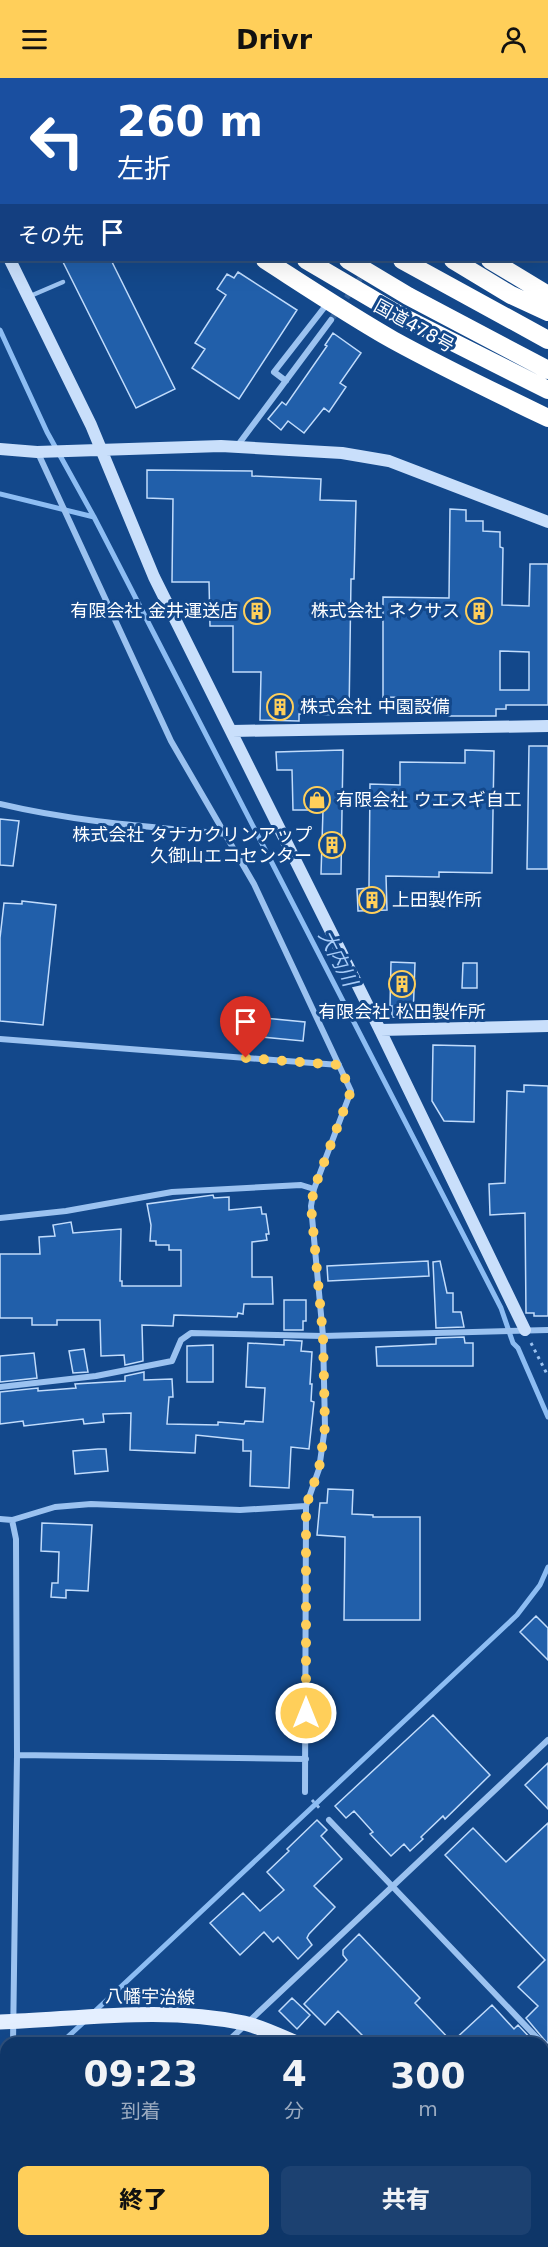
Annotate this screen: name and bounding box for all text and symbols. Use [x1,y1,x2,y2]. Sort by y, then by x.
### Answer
icon: menu [18,23,51,56]
icon: person [497,23,530,56]
text: Drivr [236,24,312,55]
text: 260 m [117,97,263,146]
icon: left [18,102,96,180]
text: 左折 [117,153,171,184]
icon: arrive [96,216,129,249]
text: その先 [18,223,84,248]
street label: 国道478号 [371,295,458,356]
building icon: 有限会社 金井運送店 [242,596,272,626]
building icon: 株式会社 ネクサス [464,596,494,626]
place label: 有限会社 金井運送店 [70,600,238,621]
place label: 株式会社 ネクサス [311,600,460,621]
building icon: 株式会社 中園設備 [265,692,295,722]
place label: 株式会社 中園設備 [300,696,450,717]
shop icon: 有限会社 ウエスギ自工 [302,785,332,815]
place label: 有限会社 ウエスギ自工 [336,789,522,810]
place label: 株式会社 タナカクリンアップ 久御山エコセンター [72,824,312,866]
building icon: 株式会社 タナカクリンアップ 久御山エコセンター [317,830,347,860]
building icon: 上田製作所 [357,885,387,915]
place label: 上田製作所 [392,889,482,910]
water label: 大内川 [314,926,363,992]
building icon: 有限会社 松田製作所 [387,969,417,999]
pin [220,996,271,1058]
place label: 有限会社 松田製作所 [318,1001,486,1022]
icon: arrive [229,1005,262,1038]
position arrow [274,1681,338,1745]
street label: 八幡宇治線 [105,1985,195,2008]
text: 09:23 [84,2053,198,2094]
text: 4 [282,2053,307,2094]
text: 300 [390,2055,465,2096]
text: m [418,2097,438,2121]
text: 到着 [121,2099,161,2123]
text: 分 [284,2099,304,2123]
button: 終了 [18,2166,269,2235]
button: 共有 [281,2166,531,2235]

